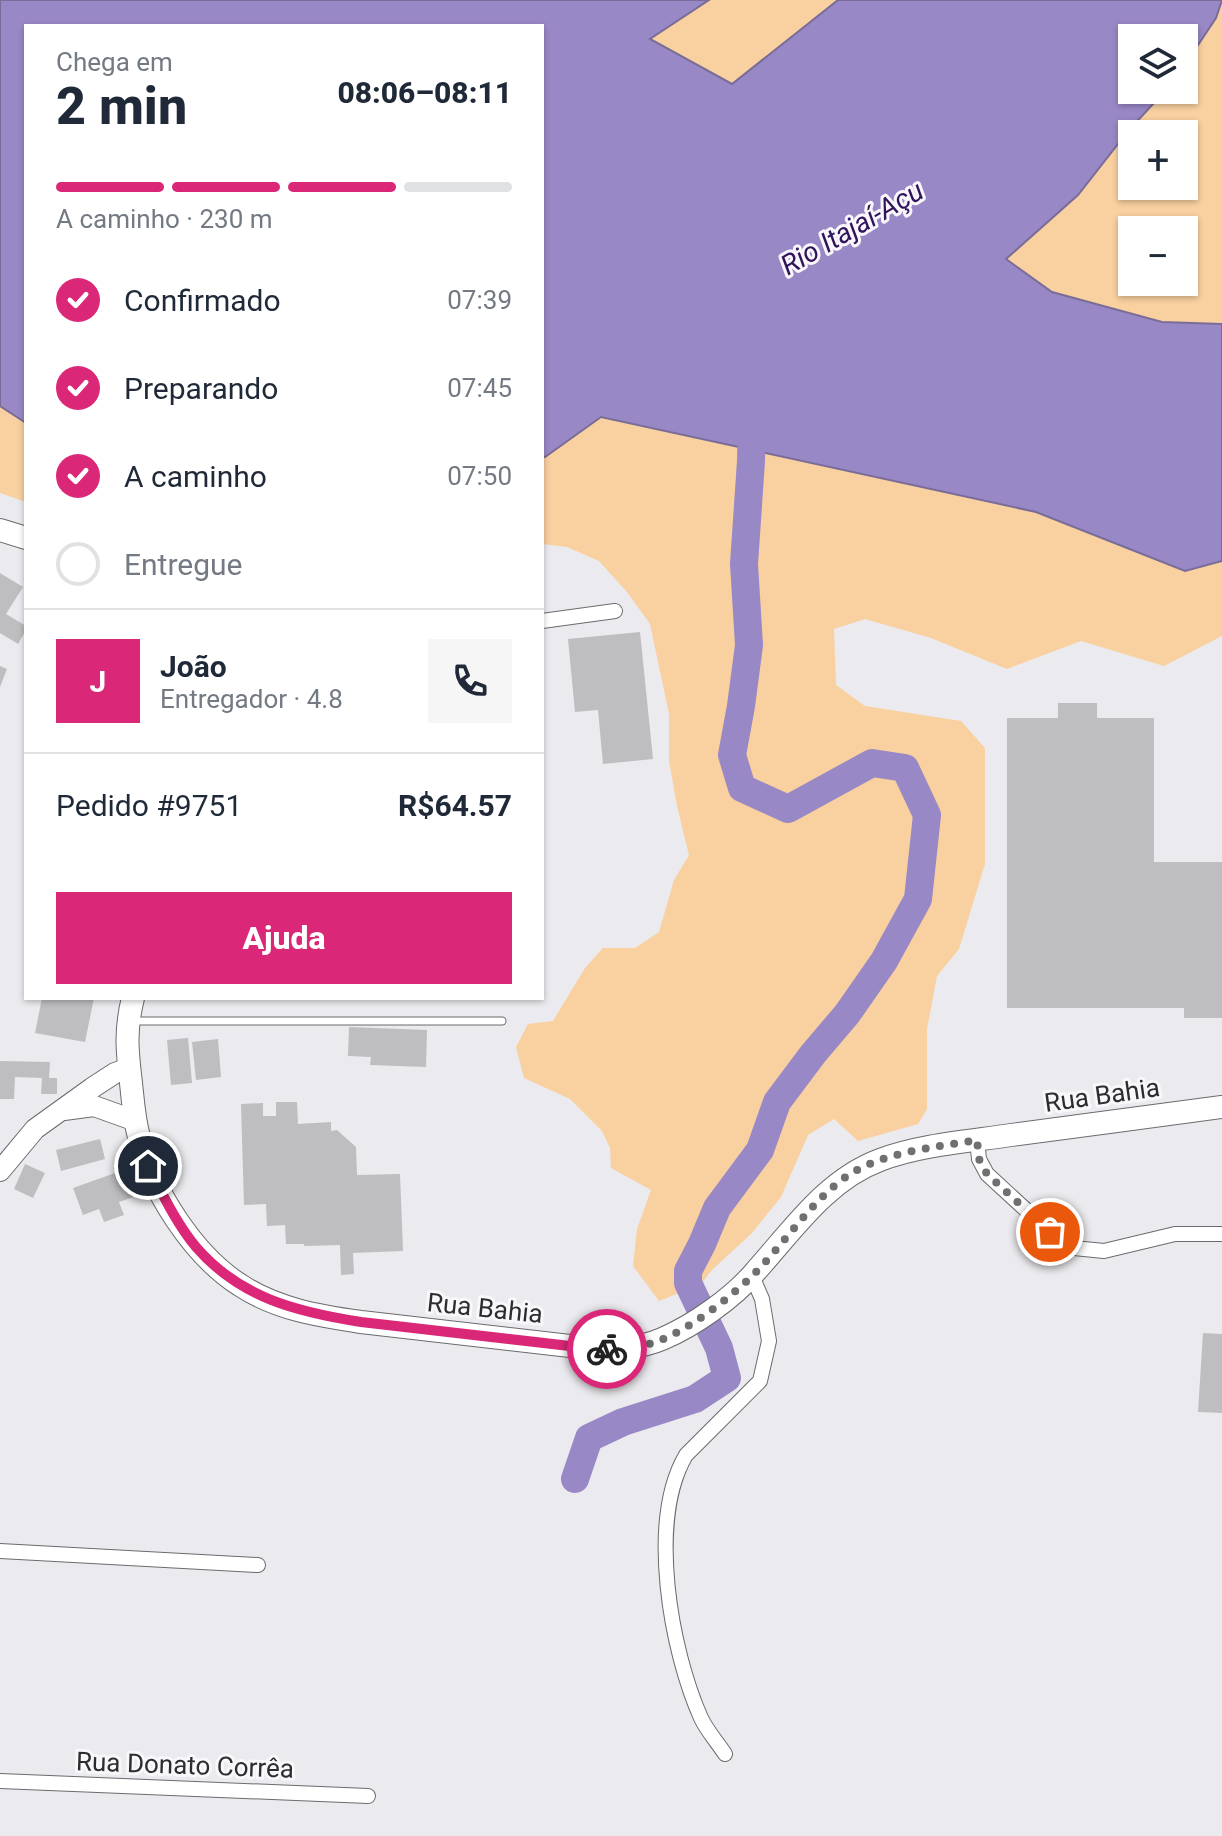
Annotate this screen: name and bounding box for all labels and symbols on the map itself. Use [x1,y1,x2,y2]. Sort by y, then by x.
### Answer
water label: Rio Itajaí-Açu [775,174,929,282]
street label: Rua Bahia [1042,1072,1162,1118]
pin [114,1132,182,1200]
pin [1016,1198,1084,1266]
street label: Rua Bahia [426,1287,544,1329]
courier [567,1309,647,1389]
street label: Rua Donato Corrêa [76,1746,294,1784]

